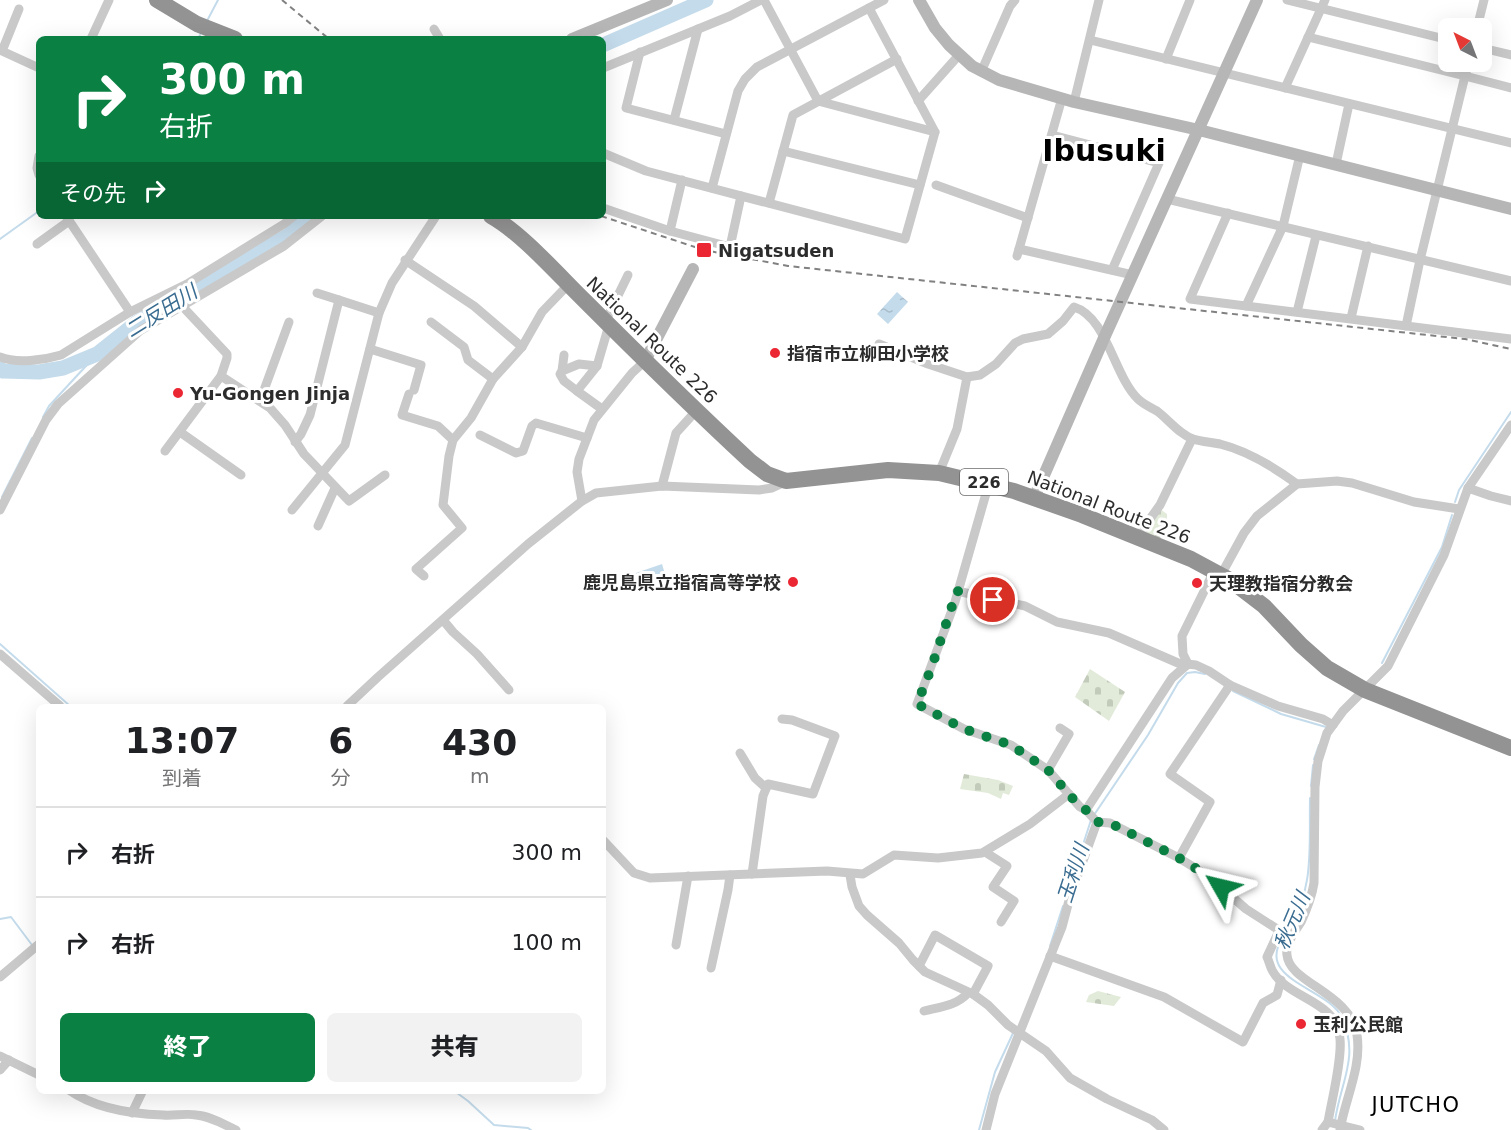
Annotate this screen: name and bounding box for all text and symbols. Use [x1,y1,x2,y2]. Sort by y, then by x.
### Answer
north arrow [1438,18,1492,72]
map controls [1438,18,1492,72]
text: 300 m [159,55,305,104]
icon: right [60,60,138,138]
text: 右折 [159,111,213,142]
district label: Ibusuki [1042,133,1166,168]
icon: right [138,174,171,207]
text: その先 [60,181,126,206]
place label: Nigatsuden [718,240,834,261]
marker: Nigatsuden [695,241,713,259]
street label: National Route 226 [582,272,722,408]
water label: 二反田川 [121,279,203,342]
place label: 指宿市立柳田小学校 [787,343,949,364]
marker: 指宿市立柳田小学校 [768,346,782,360]
place label: Yu-Gongen Jinja [189,383,350,404]
marker: Yu-Gongen Jinja [171,386,185,400]
street label: National Route 226 [1024,466,1194,548]
road number: 226 [960,469,1008,495]
place label: 鹿児島県立指宿高等学校 [583,572,781,593]
place label: 天理教指宿分教会 [1209,573,1353,594]
pin [967,574,1018,625]
marker: 鹿児島県立指宿高等学校 [786,575,800,589]
marker: 天理教指宿分教会 [1190,576,1204,590]
icon: arrive [976,583,1009,616]
text: 13:07 [125,720,239,761]
text: 6 [328,720,353,761]
text: 430 [442,722,517,763]
text: m [470,764,489,788]
text: 到着 [162,766,202,790]
text: 分 [331,766,351,790]
icon: right [60,836,93,869]
water label: 玉利川 [1052,839,1094,905]
text: 300 m [512,840,582,865]
text: 右折 [111,842,155,867]
position arrow [1189,855,1253,919]
water label: 秋元川 [1269,887,1316,953]
icon: right [60,926,93,959]
text: 100 m [512,930,582,955]
text: 右折 [111,932,155,957]
button: 終了 [60,1013,315,1082]
button: 共有 [327,1013,582,1082]
place label: 玉利公民館 [1313,1014,1403,1035]
marker: 玉利公民館 [1294,1017,1308,1031]
district label: JUTCHO [1369,1093,1461,1117]

